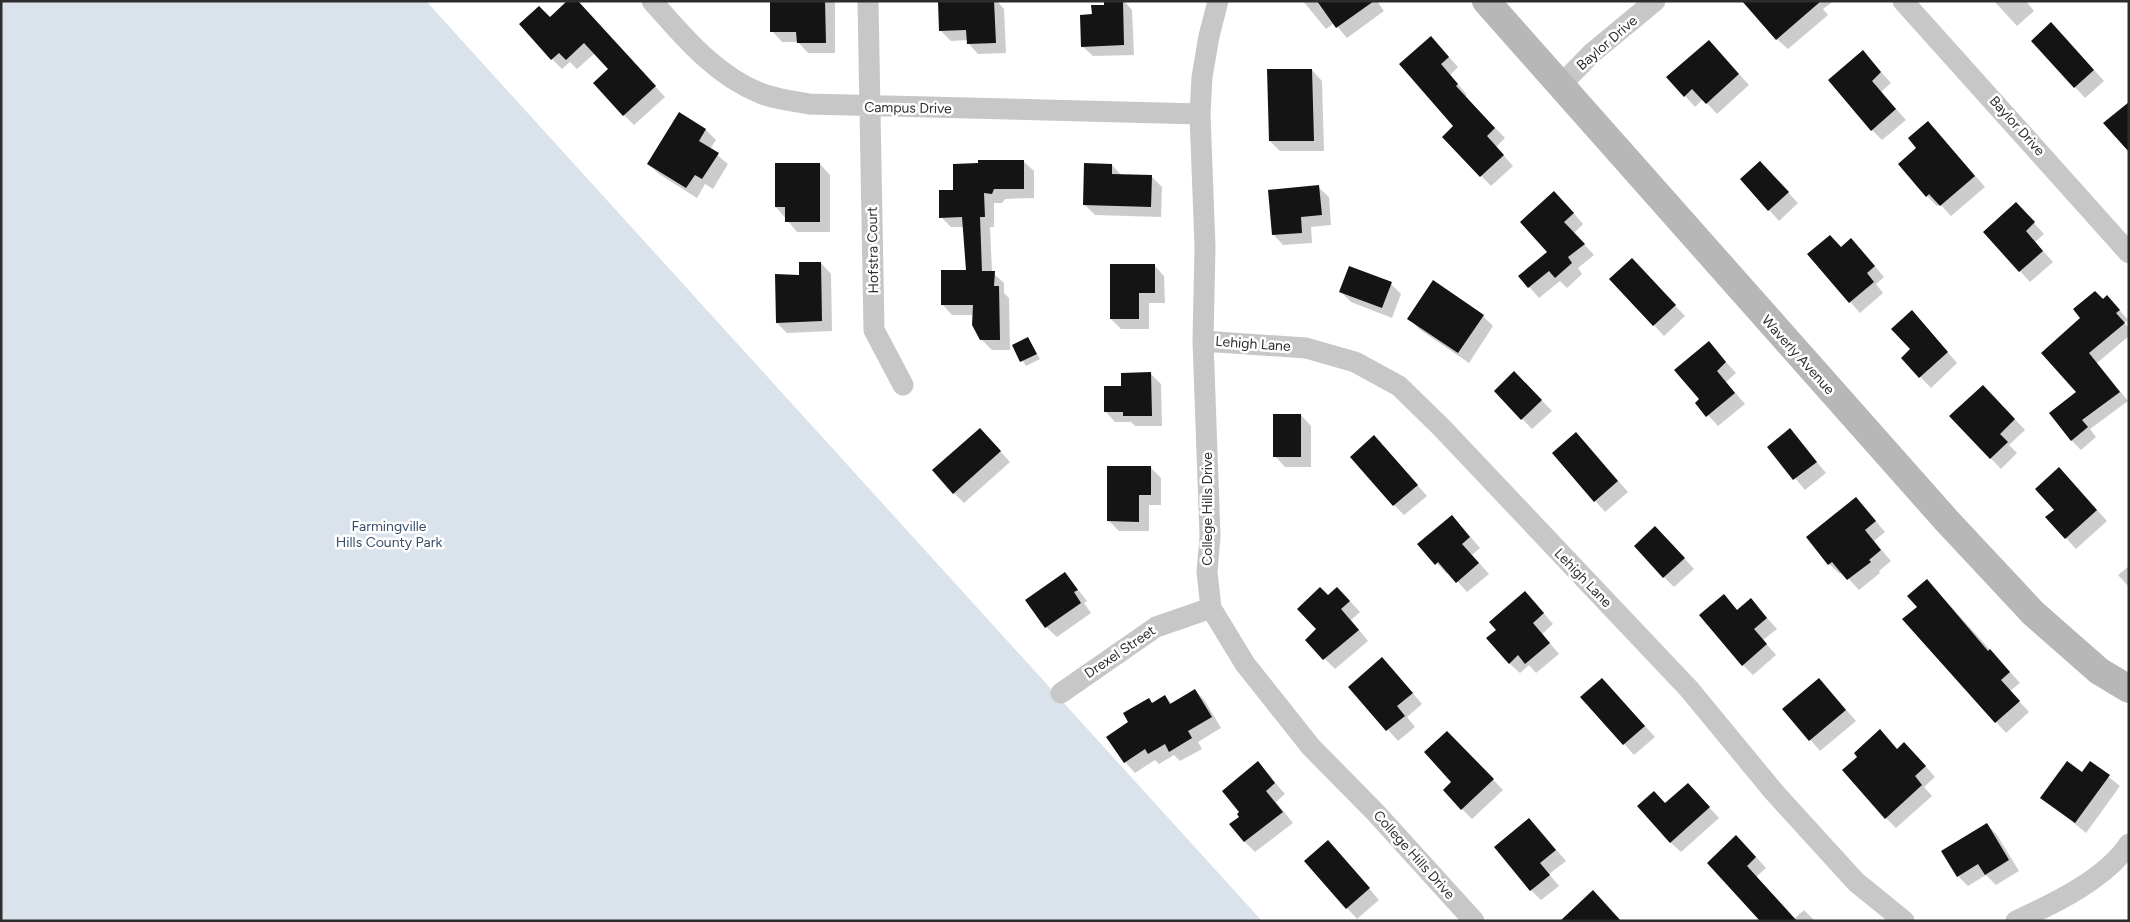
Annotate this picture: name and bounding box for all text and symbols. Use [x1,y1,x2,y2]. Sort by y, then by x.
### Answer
street label: Baylor Drive [1573,12,1641,74]
street label: Baylor Drive [1986,93,2049,160]
street label: Campus Drive [864,99,952,117]
street label: Hofstra Court [864,206,882,294]
street label: Waverly Avenue [1758,312,1838,398]
street label: Lehigh Lane [1215,333,1292,355]
street label: College Hills Drive [1199,452,1216,566]
park label: Farmingville Hills County Park [336,518,442,551]
street label: Lehigh Lane [1551,545,1616,611]
street label: Drexel Street [1081,622,1159,682]
street label: College Hills Drive [1370,807,1459,903]

